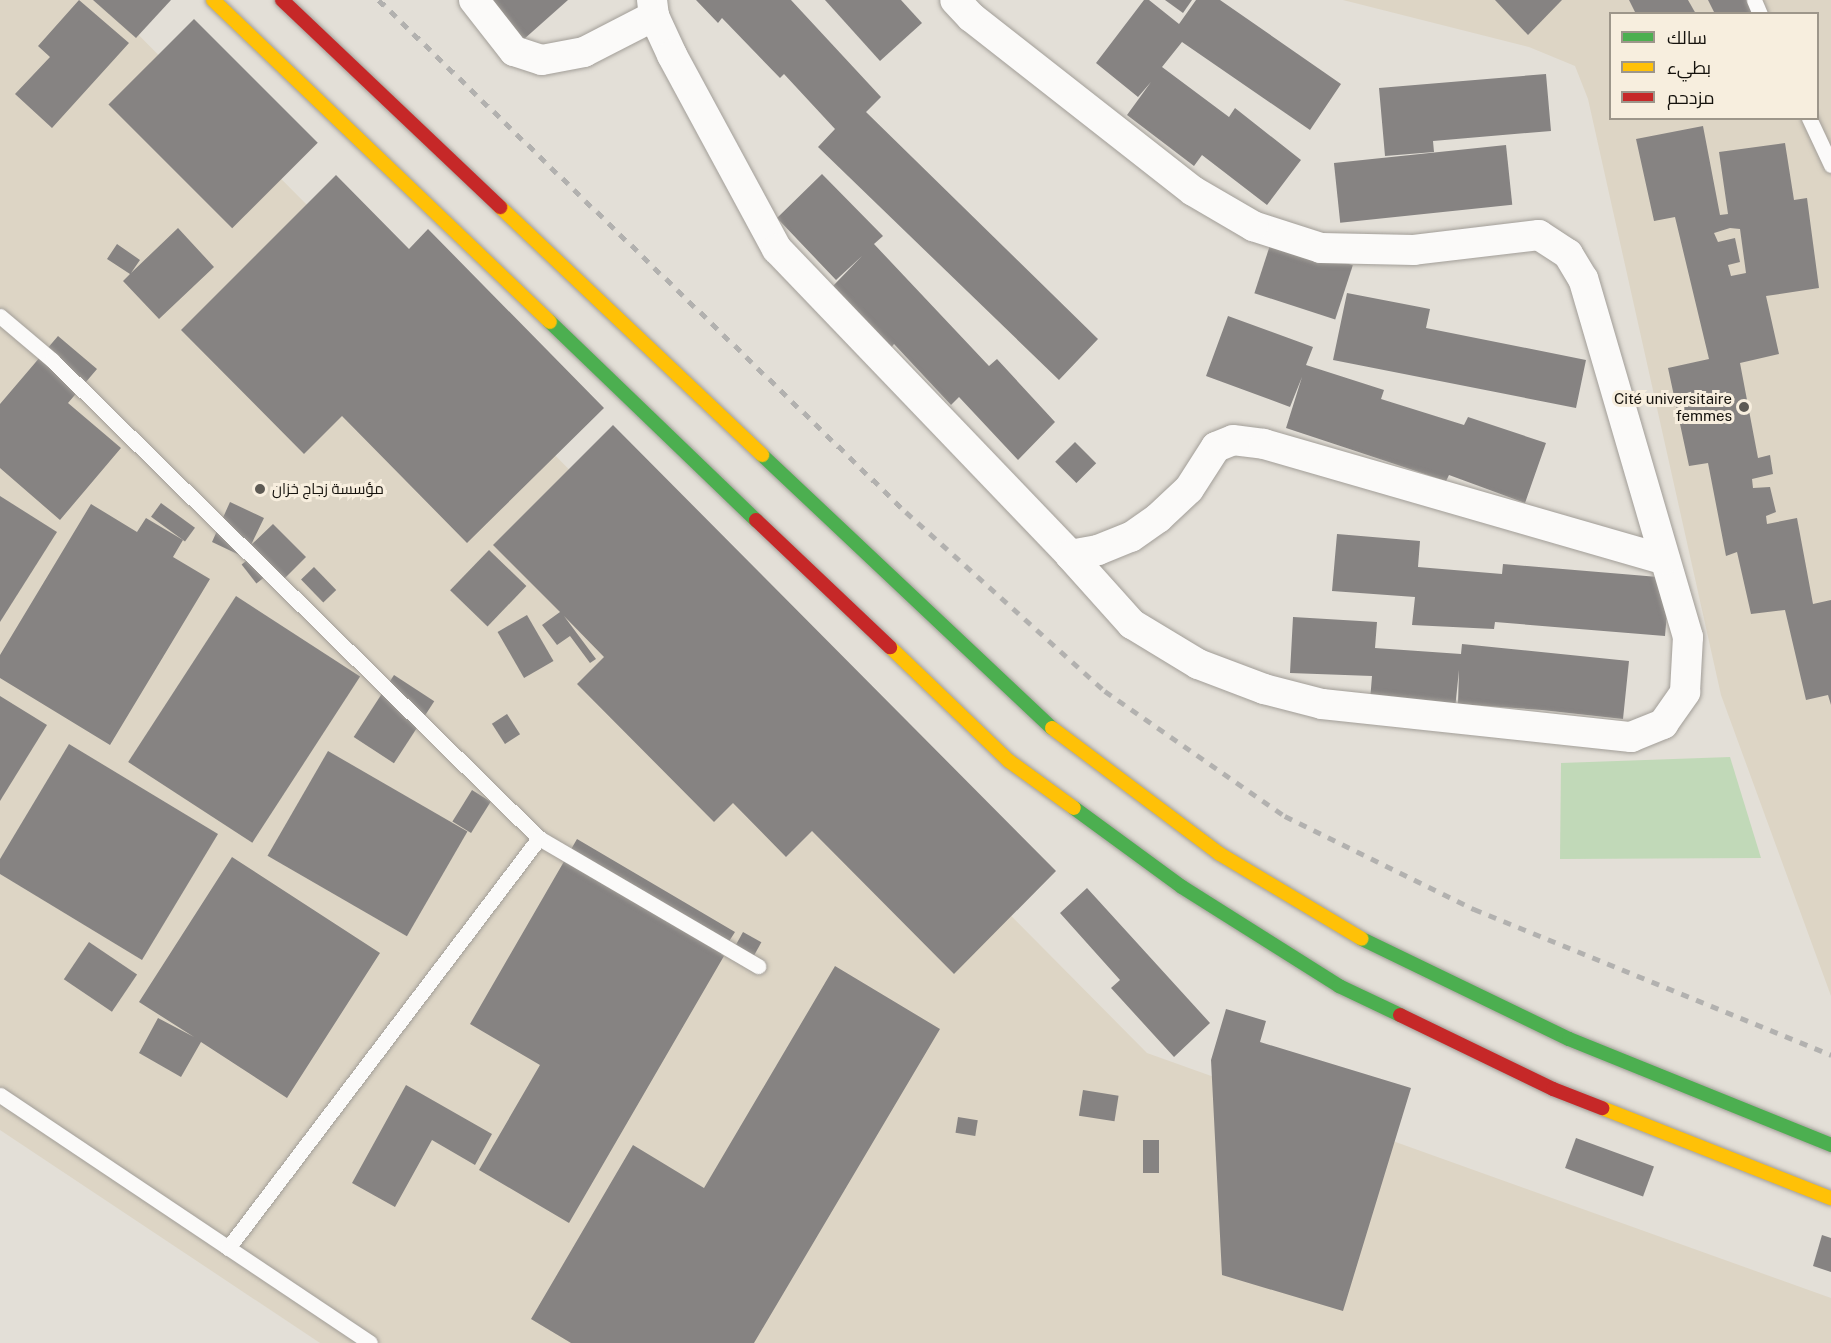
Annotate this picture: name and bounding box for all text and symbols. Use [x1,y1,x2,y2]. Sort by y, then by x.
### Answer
legend [1609,12,1819,120]
text: سالك [1667,27,1707,48]
text: بطيء [1667,57,1711,78]
text: مزدحم [1667,87,1715,108]
place label: Cité universitaire femmes [1614,389,1732,424]
marker: Cité universitaire femmes [1737,400,1751,414]
place label: مؤسسة زجاج خزان [272,480,384,498]
marker: مؤسسة زجاج خزان [253,482,267,496]

